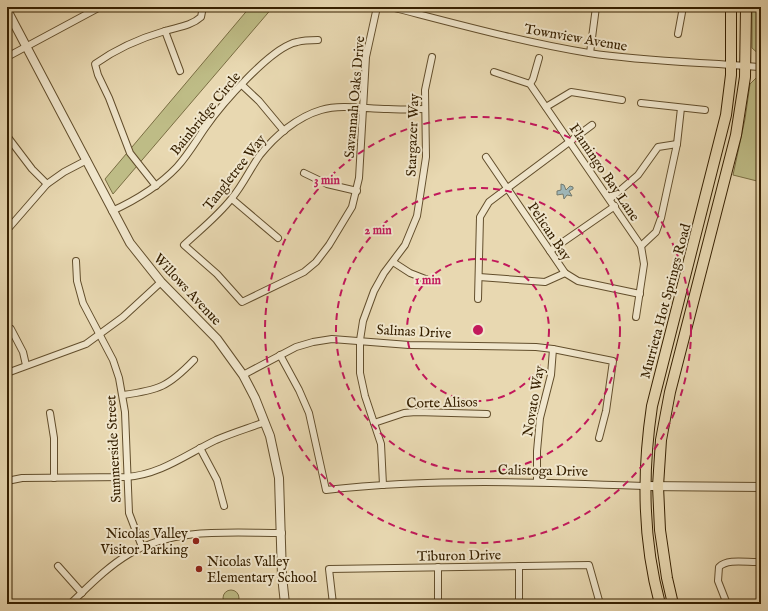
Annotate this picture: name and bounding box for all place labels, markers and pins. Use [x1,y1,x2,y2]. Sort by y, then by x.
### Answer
centre of rings [471,323,485,337]
place label: Nicolas Valley Visitor Parking [100,525,188,559]
marker: Nicolas Valley Visitor Parking [191,536,201,546]
place label: Nicolas Valley Elementary School [207,553,317,587]
marker: Nicolas Valley Elementary School [194,564,204,574]

